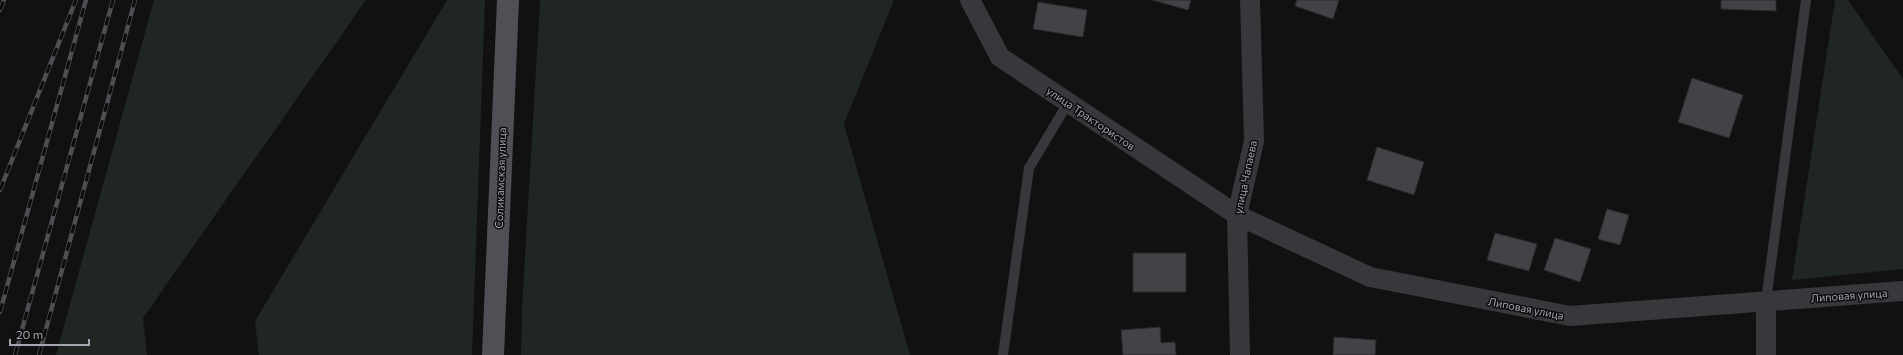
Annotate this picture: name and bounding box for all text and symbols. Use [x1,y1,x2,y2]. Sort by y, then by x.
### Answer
street label: улица Трактористов [1044,84,1138,152]
street label: Соликамская улица [492,127,508,229]
street label: улица Чапаева [1231,139,1259,215]
street label: Липовая улица [1810,286,1888,304]
street label: Липовая улица [1487,294,1565,322]
scale bar [10,321,89,347]
text: 20 m [16,327,43,341]

